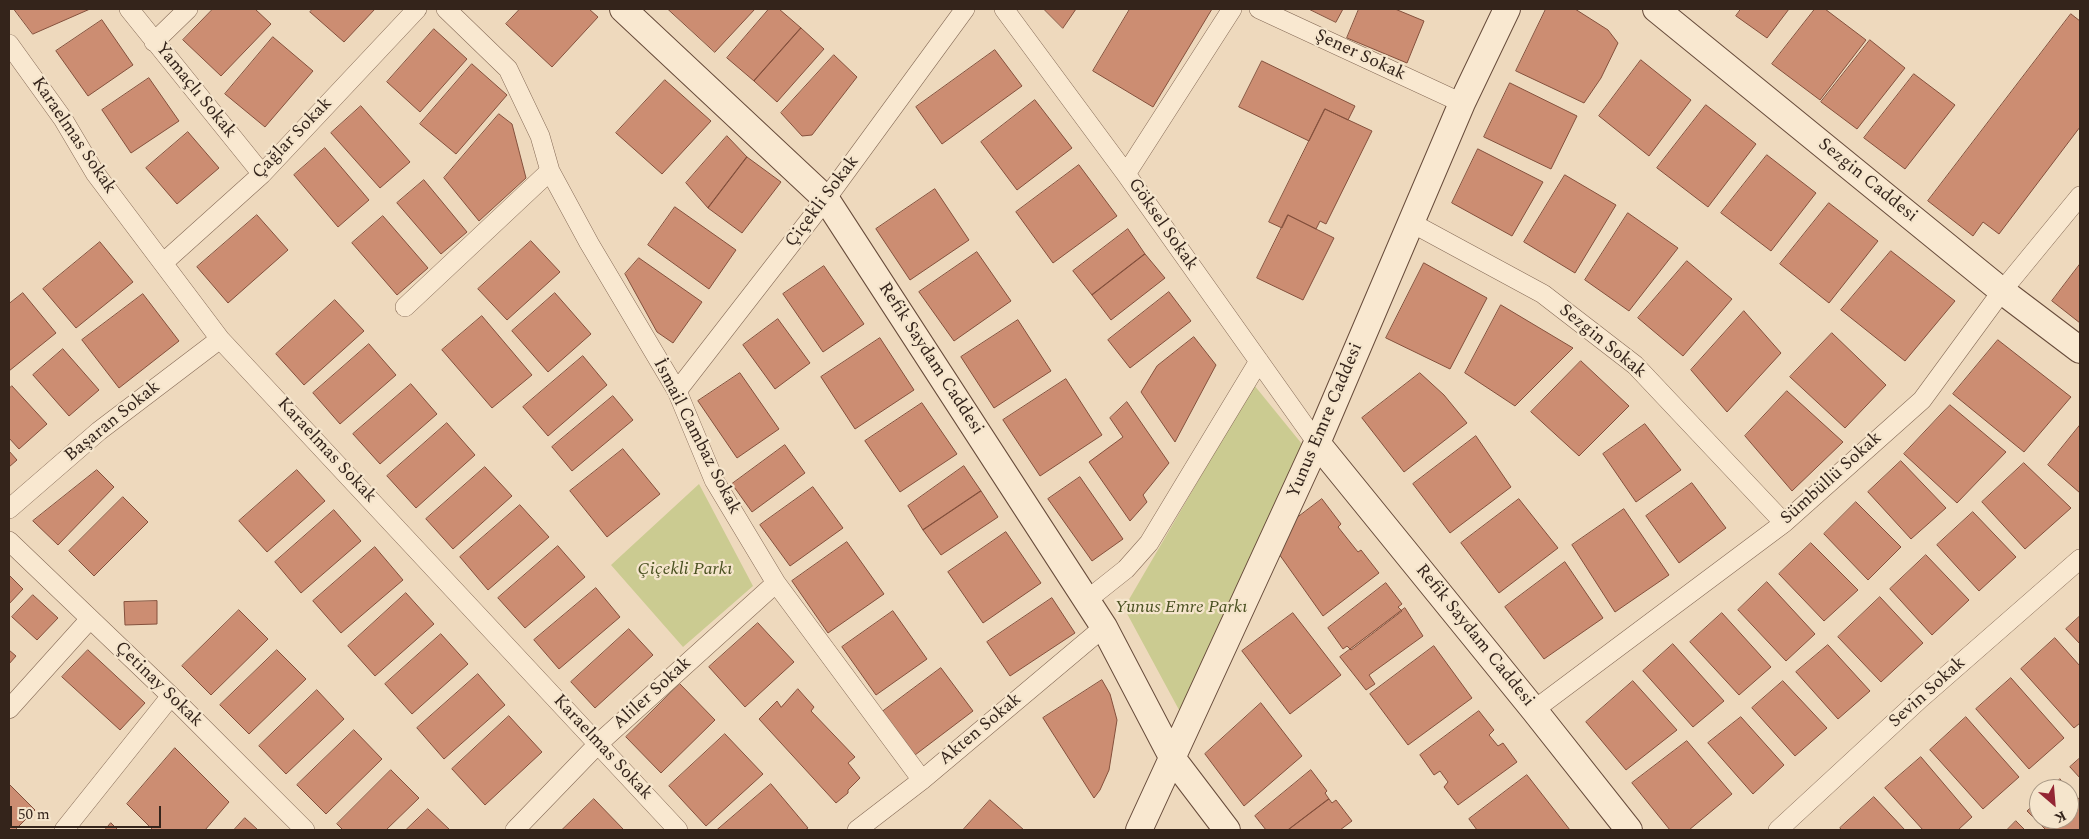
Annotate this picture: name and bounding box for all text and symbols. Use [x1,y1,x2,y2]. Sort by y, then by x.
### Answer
street label: Şener Sokak [1311,26,1409,86]
street label: Yamaçlı Sokak [150,39,240,143]
street label: Karaelmas Sokak [26,74,120,198]
street label: Çağlar Sokak [249,94,337,184]
street label: Sezgin Caddesi [1813,134,1921,228]
street label: Çiçekli Sokak [781,152,865,252]
street label: Göksel Sokak [1122,175,1202,275]
street label: Refik Saydam Caddesi [873,279,987,439]
street label: Sezgin Sokak [1554,300,1650,384]
street label: Yunus Emre Caddesi [1283,340,1369,502]
street label: İsmail Cambaz Sokak [647,356,745,518]
street label: Başaran Sokak [61,377,165,467]
street label: Karaelmas Sokak [272,394,380,508]
street label: Sümbüllü Sokak [1777,428,1887,530]
park label: Çiçekli Parkı [638,559,732,581]
street label: Refik Saydam Caddesi [1410,560,1538,712]
park label: Yunus Emre Parkı [1115,597,1247,619]
street label: Çetinay Sokak [109,638,207,732]
street label: Aliler Sokak [609,653,697,735]
street label: Sevin Sokak [1885,653,1971,733]
street label: Akten Sokak [935,689,1027,771]
street label: Karaelmas Sokak [548,691,656,805]
north arrow [2029,779,2079,829]
scale bar [12,796,164,828]
text: 50 m [18,803,50,826]
text: K [2051,805,2070,829]

